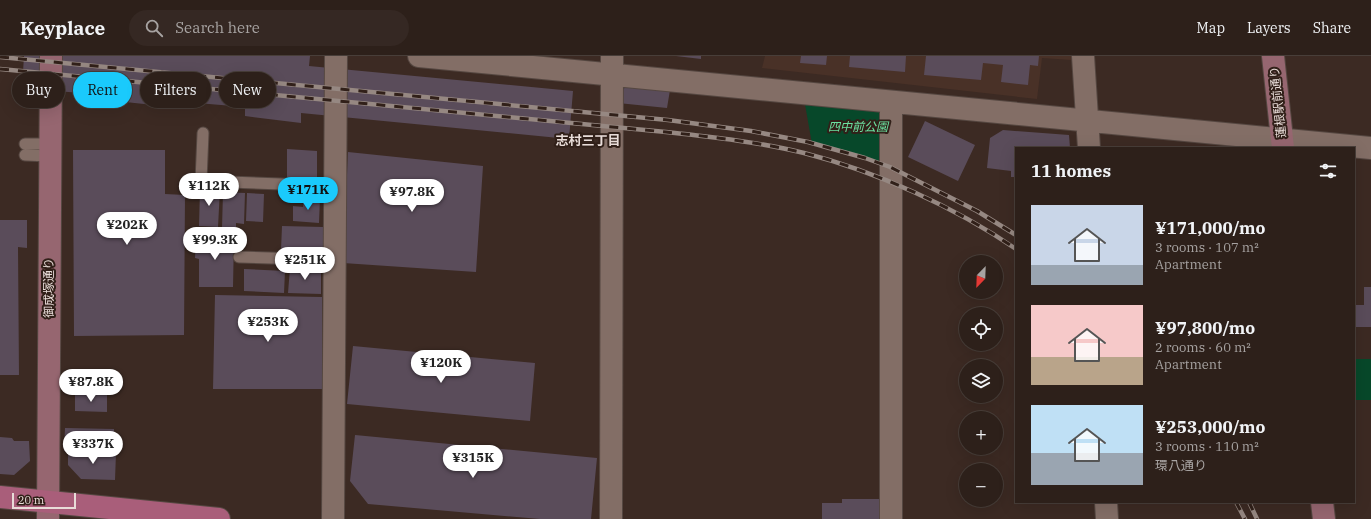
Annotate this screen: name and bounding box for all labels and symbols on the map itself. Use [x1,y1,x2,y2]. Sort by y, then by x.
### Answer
street label: 蓮根駅前通り [1266,65,1289,139]
park label: 四中前公園 [828,119,890,134]
district label: 志村三丁目 [555,132,621,149]
pin: ¥112K [181,173,237,207]
pin: ¥171K [280,177,336,211]
pin: ¥97.8K [379,179,445,213]
pin: ¥202K [99,212,155,246]
pin: ¥99.3K [182,227,248,261]
pin: ¥251K [277,247,333,281]
north arrow [959,255,1003,299]
street label: 御成塚通り [41,258,56,318]
pin: ¥253K [240,309,296,343]
pin: ¥120K [413,350,469,384]
pin: ¥87.8K [58,369,124,403]
pin: ¥337K [65,431,121,465]
pin: ¥315K [445,445,501,479]
scale bar [12,491,76,510]

